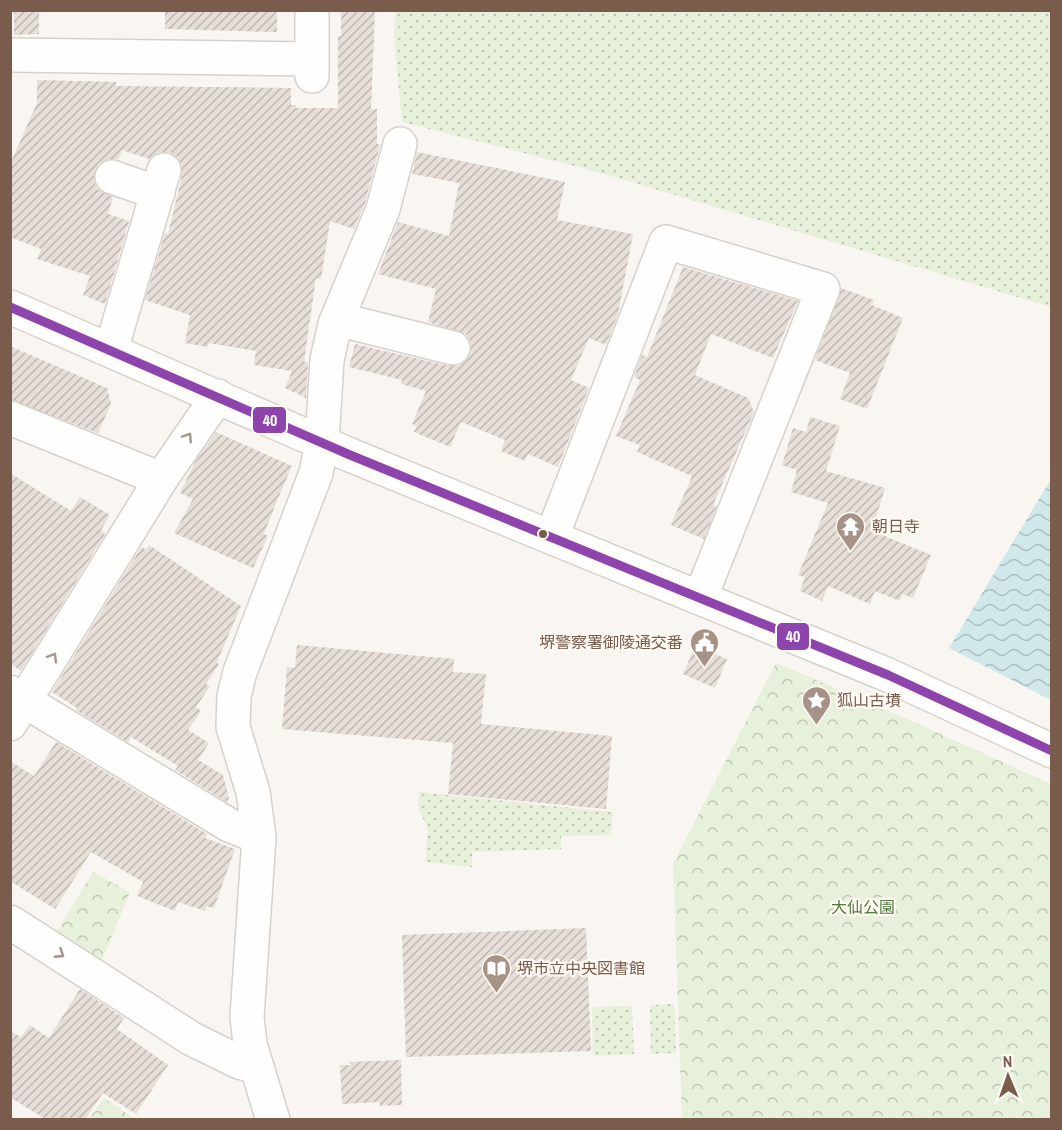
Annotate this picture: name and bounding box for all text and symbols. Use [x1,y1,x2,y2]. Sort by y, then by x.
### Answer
line badge: 40 [252,406,287,434]
text: 40 [263,409,277,431]
one-way arrow [181,433,192,444]
temple icon: 朝日寺 [835,510,867,552]
place label: 朝日寺 [872,515,920,537]
unlabelled marker [537,528,549,540]
line badge: 40 [776,622,810,651]
text: 40 [786,625,800,647]
public building icon: 堺警察署御陵通交番 [688,626,720,668]
place label: 堺警察署御陵通交番 [539,631,683,653]
one-way arrow [45,653,57,663]
place icon: 狐山古墳 [800,684,832,726]
place label: 狐山古墳 [837,689,901,711]
park label: 大仙公園 [831,896,895,918]
one-way arrow [53,946,64,957]
library icon: 堺市立中央図書館 [480,952,512,994]
place label: 堺市立中央図書館 [517,957,645,979]
north arrow [978,1046,1038,1106]
text: N [1002,1050,1013,1072]

